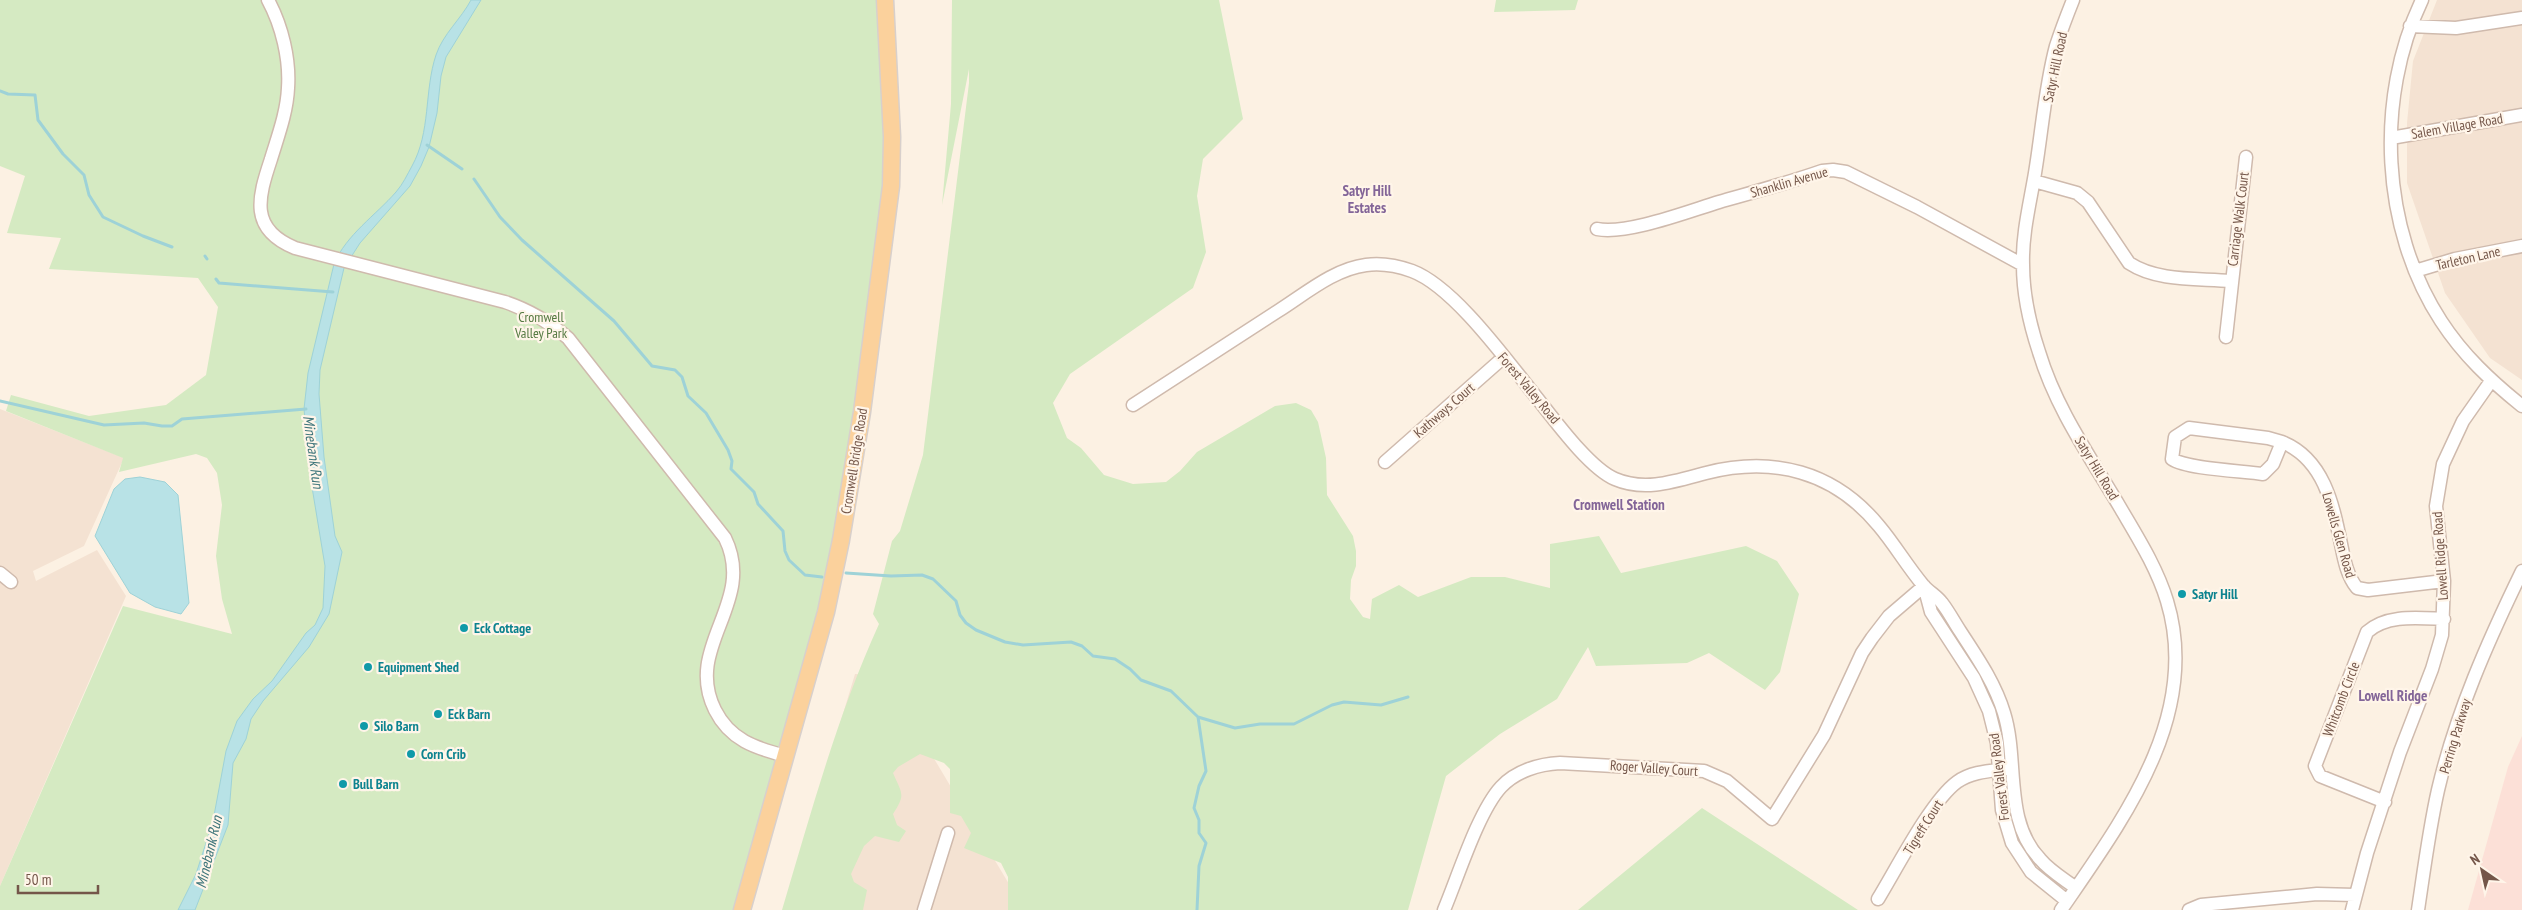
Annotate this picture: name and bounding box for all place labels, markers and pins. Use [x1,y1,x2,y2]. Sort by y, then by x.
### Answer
place label: Satyr Hill [2192,585,2238,603]
marker: Satyr Hill [2176,588,2188,600]
place label: Eck Cottage [474,619,531,637]
marker: Eck Cottage [458,622,470,634]
place label: Equipment Shed [378,658,459,676]
marker: Equipment Shed [362,661,374,673]
place label: Eck Barn [448,705,490,723]
marker: Eck Barn [432,708,444,720]
place label: Silo Barn [374,717,419,735]
marker: Silo Barn [358,720,370,732]
place label: Corn Crib [421,745,466,763]
marker: Corn Crib [405,748,417,760]
place label: Bull Barn [353,775,399,793]
marker: Bull Barn [337,778,349,790]

